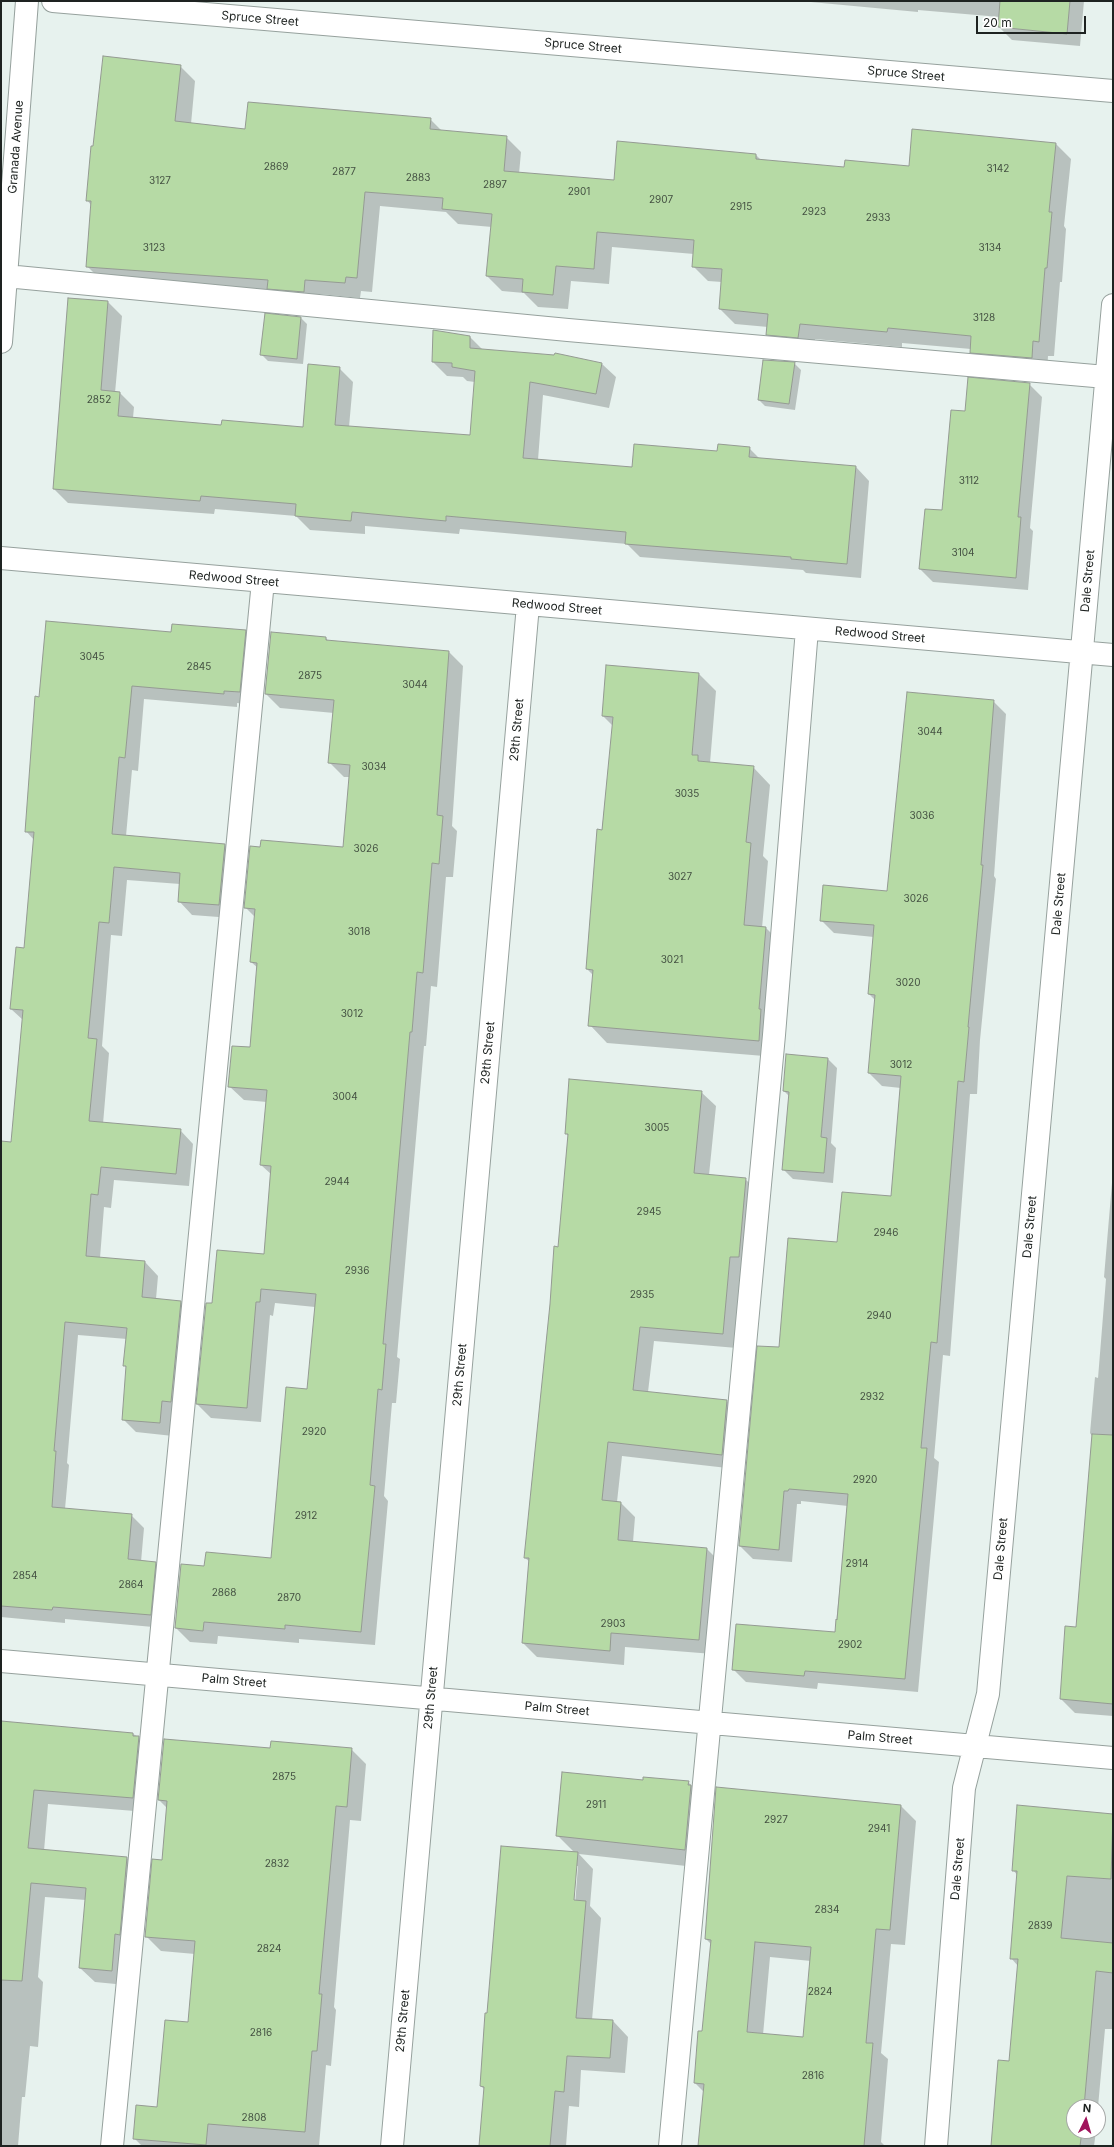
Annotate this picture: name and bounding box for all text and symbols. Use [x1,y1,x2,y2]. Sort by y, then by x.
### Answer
street label: Spruce Street [221,8,299,30]
scale bar [978,8,1088,34]
text: 20 m [983,15,1012,30]
street label: Spruce Street [544,35,622,57]
street label: Spruce Street [867,63,945,85]
street label: Granada Avenue [6,100,26,194]
house number: 2869 [264,161,288,173]
house number: 3142 [987,163,1009,175]
house number: 2877 [332,166,356,178]
house number: 2883 [406,172,430,184]
house number: 3127 [149,175,171,187]
house number: 2897 [483,179,507,191]
house number: 2901 [568,186,590,198]
house number: 2907 [649,194,673,206]
house number: 2915 [730,201,752,213]
house number: 2923 [802,206,826,218]
house number: 2933 [866,212,890,224]
house number: 3123 [143,242,165,254]
house number: 3134 [979,242,1001,254]
house number: 3128 [973,312,995,324]
house number: 2852 [87,394,111,406]
house number: 3112 [959,475,979,487]
house number: 3104 [951,547,975,559]
street label: Dale Street [1078,549,1098,613]
street label: Redwood Street [188,568,280,590]
street label: Redwood Street [511,596,603,618]
street label: Redwood Street [834,624,926,646]
house number: 3045 [79,651,105,663]
house number: 2845 [187,661,211,673]
house number: 2875 [298,670,322,682]
house number: 3044 [402,679,428,691]
street label: 29th Street [507,698,527,762]
house number: 3044 [917,726,943,738]
house number: 3034 [361,761,387,773]
house number: 3035 [675,788,699,800]
house number: 3036 [910,810,934,822]
house number: 3026 [354,843,378,855]
house number: 3027 [668,871,692,883]
street label: Dale Street [1049,872,1069,936]
house number: 3026 [904,893,928,905]
house number: 3018 [348,926,370,938]
house number: 3021 [661,954,683,966]
house number: 3020 [896,977,920,989]
house number: 3012 [341,1008,363,1020]
street label: 29th Street [478,1021,498,1085]
house number: 3012 [890,1059,912,1071]
house number: 3004 [332,1091,358,1103]
house number: 3005 [645,1122,669,1134]
house number: 2944 [324,1176,350,1188]
street label: Dale Street [1020,1195,1040,1259]
house number: 2945 [637,1206,661,1218]
house number: 2946 [874,1227,898,1239]
house number: 2936 [345,1265,369,1277]
house number: 2935 [630,1289,654,1301]
house number: 2940 [866,1310,892,1322]
street label: 29th Street [450,1343,470,1407]
house number: 2932 [860,1391,884,1403]
house number: 2920 [302,1426,326,1438]
house number: 2920 [853,1474,877,1486]
house number: 2912 [295,1510,317,1522]
street label: Dale Street [991,1517,1011,1581]
house number: 2914 [846,1558,868,1570]
house number: 2854 [13,1570,37,1582]
house number: 2864 [119,1579,143,1591]
house number: 2868 [212,1587,236,1599]
house number: 2870 [277,1592,301,1604]
house number: 2903 [601,1618,625,1630]
house number: 2902 [838,1639,862,1651]
street label: 29th Street [421,1666,441,1730]
street label: Palm Street [201,1671,267,1691]
street label: Palm Street [524,1699,590,1719]
street label: Palm Street [847,1728,913,1748]
house number: 2875 [272,1771,296,1783]
house number: 2911 [586,1799,606,1811]
house number: 2927 [764,1814,788,1826]
house number: 2941 [868,1823,890,1835]
street label: Dale Street [948,1837,968,1901]
house number: 2832 [265,1858,289,1870]
house number: 2834 [815,1904,839,1916]
house number: 2839 [1028,1920,1052,1932]
house number: 2824 [257,1943,281,1955]
house number: 2824 [808,1986,832,1998]
street label: 29th Street [393,1989,413,2053]
house number: 2816 [250,2027,272,2039]
house number: 2816 [802,2070,824,2082]
north arrow [1066,2099,1106,2139]
text: N [1082,2101,1092,2115]
house number: 2808 [242,2112,266,2124]

